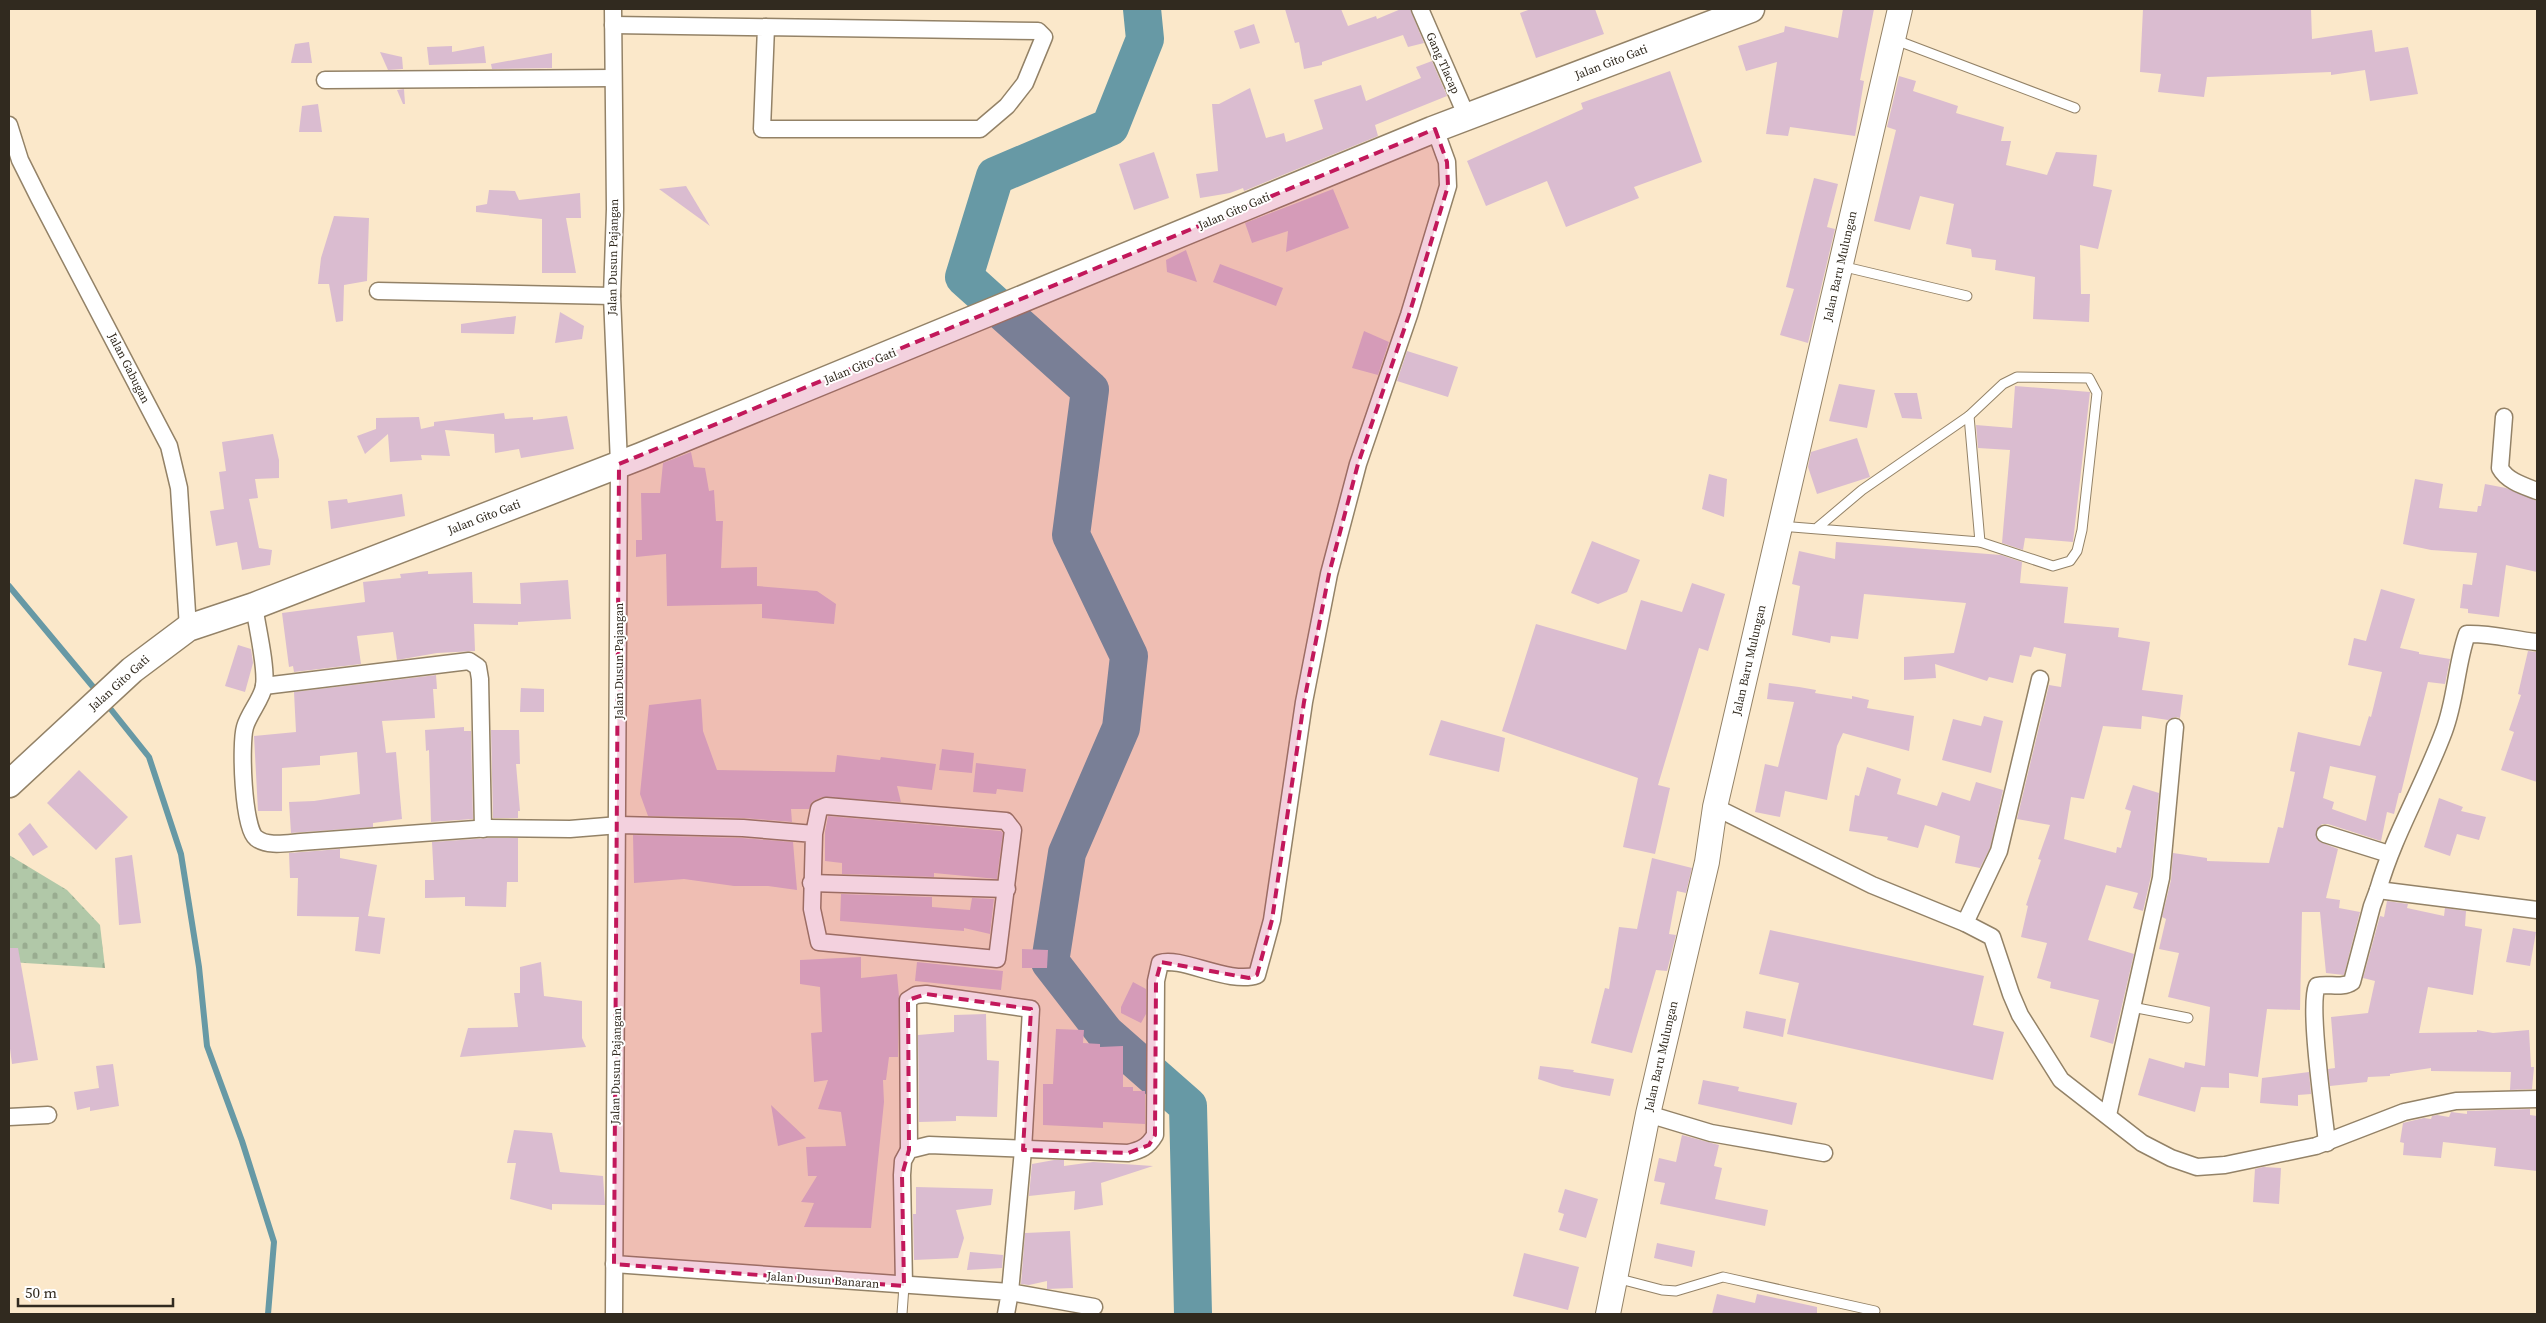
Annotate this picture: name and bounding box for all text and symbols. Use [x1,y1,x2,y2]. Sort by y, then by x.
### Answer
street label: Gang Tlacap [1422,30,1464,96]
street label: Jalan Gito Gati [1571,41,1650,84]
street label: Jalan Gito Gati [1195,188,1273,234]
street label: Jalan Dusun Pajangan [604,198,622,317]
street label: Jalan Baru Mulungan [1819,209,1860,324]
street label: Jalan Gabugan [104,329,154,406]
street label: Jalan Gito Gati [821,344,899,388]
street label: Jalan Gito Gati [444,496,523,539]
street label: Jalan Dusun Pajangan [611,603,627,720]
street label: Jalan Baru Mulungan [1728,603,1769,718]
street label: Jalan Gito Gati [84,651,153,715]
street label: Jalan Baru Mulungan [1640,999,1681,1114]
street label: Jalan Dusun Pajangan [607,1007,625,1126]
street label: Jalan Dusun Banaran [765,1268,880,1292]
scale bar [18,1276,172,1308]
text: 50 m [25,1282,57,1303]

